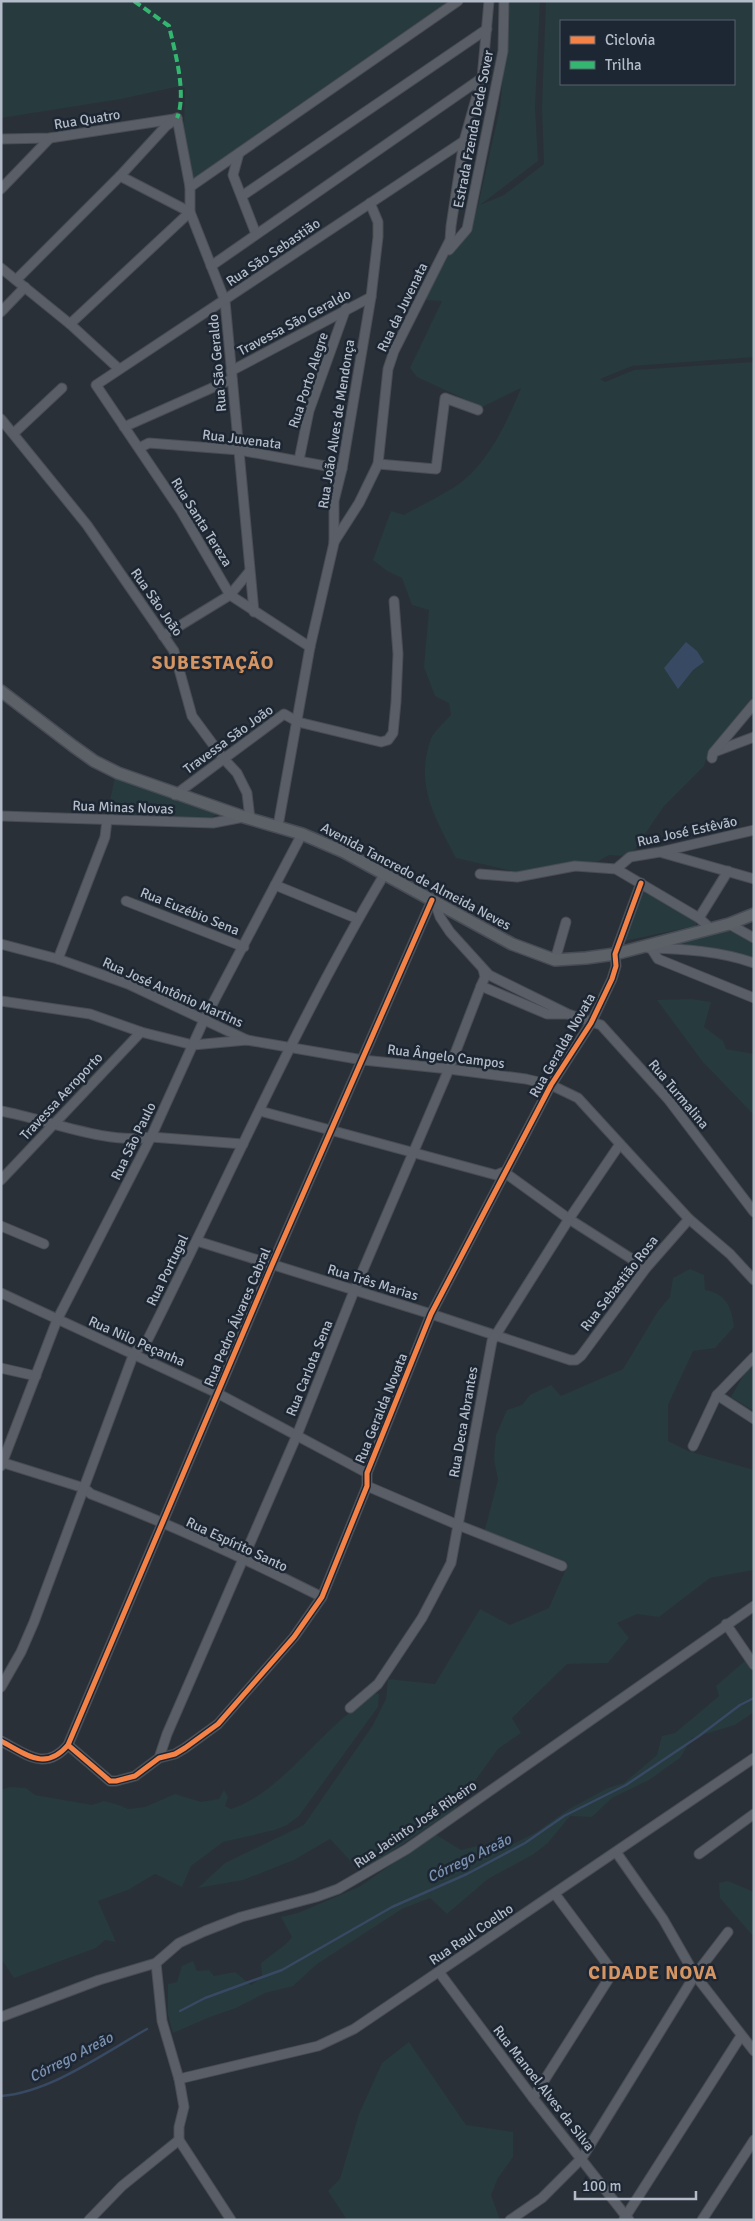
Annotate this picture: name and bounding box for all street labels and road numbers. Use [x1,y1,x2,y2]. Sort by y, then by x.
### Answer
street label: Estrada Fzenda Dede Sover [450,48,497,210]
street label: Rua Quatro [53,106,121,133]
street label: Rua São Sebastião [223,215,323,290]
street label: Rua da Juvenata [373,260,431,355]
street label: Travessa São Geraldo [235,285,354,359]
street label: Rua São Geraldo [205,313,230,413]
street label: Rua Porto Alegre [285,330,332,430]
street label: Rua João Alves de Mendonça [315,338,358,510]
street label: Rua Juvenata [201,426,283,453]
street label: Rua Santa Tereza [167,475,236,570]
street label: Rua São João [127,565,186,640]
street label: Travessa São João [180,701,277,778]
street label: Rua Minas Novas [72,797,174,818]
street label: Rua José Estêvão [635,813,739,850]
street label: Avenida Tancredo de Almeida Neves [318,819,514,934]
street label: Rua Euzébio Sena [138,884,242,939]
street label: Rua José Antônio Martins [100,954,246,1031]
street label: Rua Geralda Novata [526,990,599,1100]
street label: Rua Ângelo Campos [386,1041,506,1072]
street label: Travessa Aeroporto [16,1049,106,1144]
street label: Rua Turmalina [645,1056,713,1132]
street label: Rua São Paulo [107,1099,160,1183]
street label: Rua Portugal [143,1232,192,1309]
street label: Rua Sebastião Rosa [577,1232,662,1334]
street label: Rua Pedro Álvares Cabral [200,1245,274,1389]
street label: Rua Três Marias [325,1261,420,1304]
street label: Rua Nilo Peçanha [86,1313,188,1370]
street label: Rua Carlota Sena [282,1318,336,1419]
street label: Rua Geralda Novata [352,1350,411,1466]
street label: Rua Deca Abrantes [445,1365,482,1479]
street label: Rua Espírito Santo [183,1514,290,1575]
street label: Rua Jacinto José Ribeiro [351,1777,480,1872]
street label: Rua Raul Coelho [426,1900,517,1969]
street label: Rua Manoel Alves da Silva [489,2022,598,2155]

